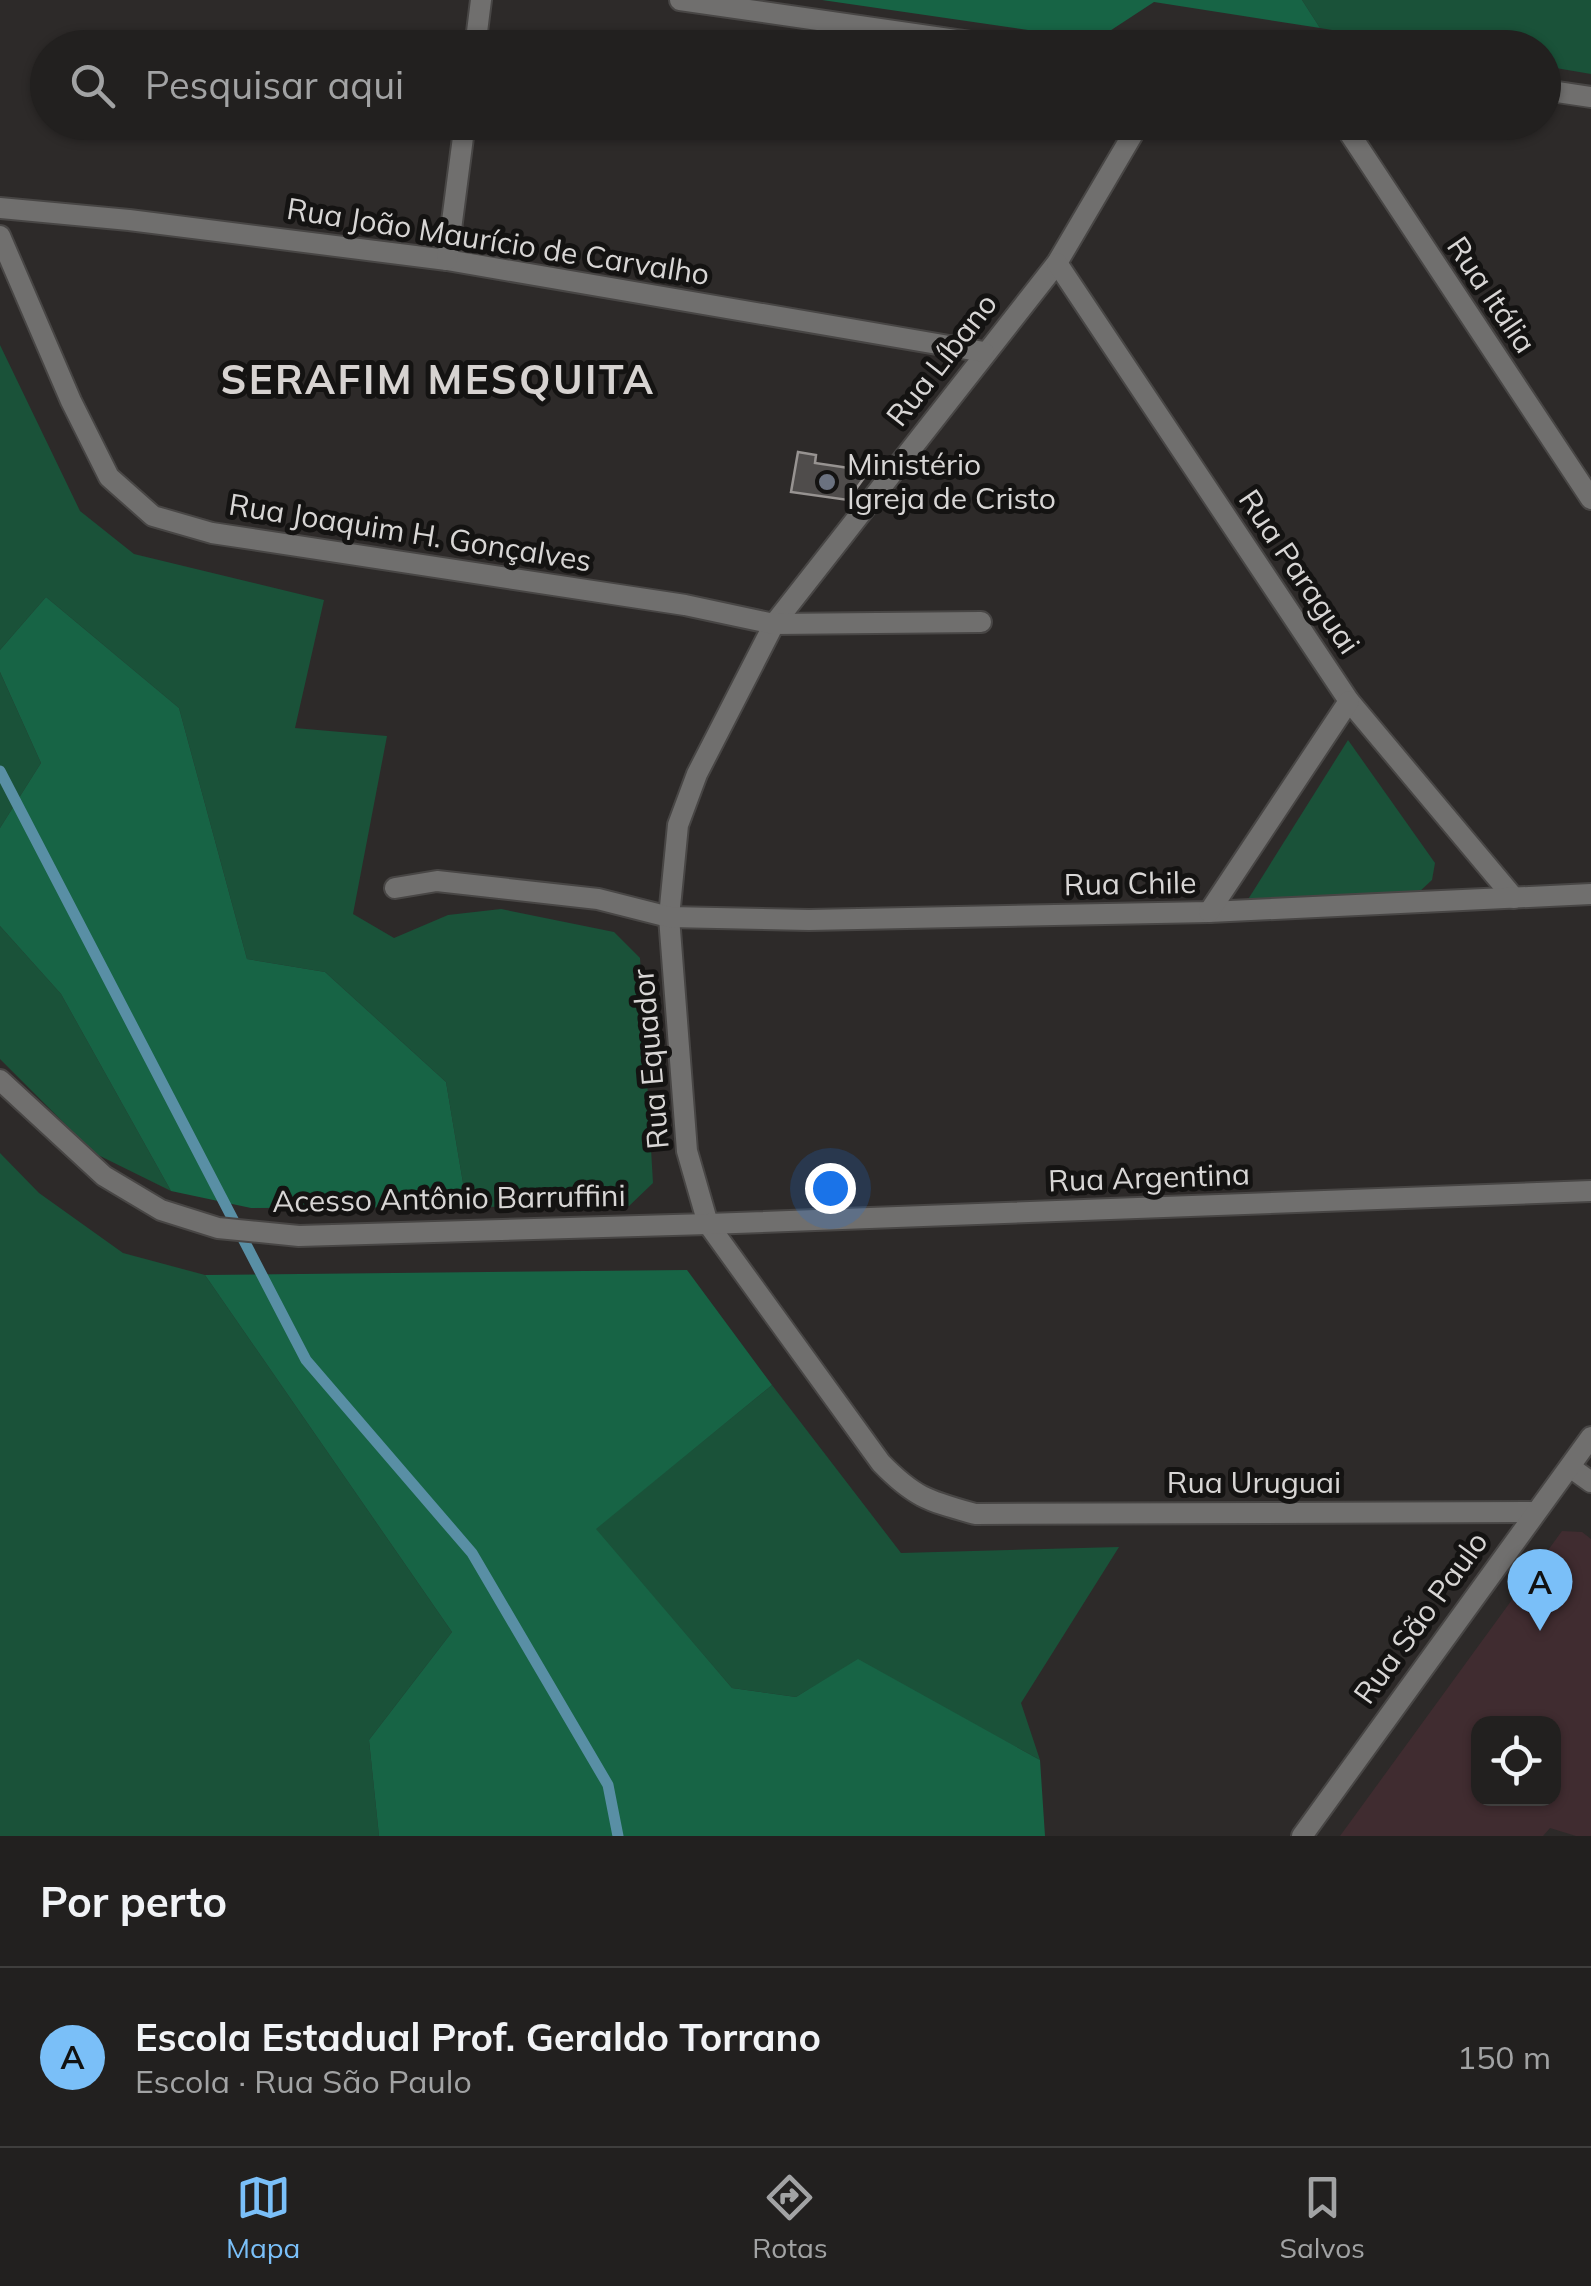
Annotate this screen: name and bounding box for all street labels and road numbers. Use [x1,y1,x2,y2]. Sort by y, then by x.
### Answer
street label: Rua João Maurício de Carvalho [284,189,712,293]
street label: Rua Itália [1439,229,1545,360]
street label: Rua Líbano [877,285,1005,433]
street label: Rua Paraguai [1231,482,1369,661]
street label: Rua Joaquim H. Gonçalves [226,485,594,579]
street label: Rua Chile [1063,863,1197,903]
street label: Rua Equador [623,967,677,1151]
street label: Rua Argentina [1047,1154,1250,1200]
street label: Acesso Antônio Barruffini [272,1176,626,1220]
street label: Rua Uruguai [1167,1463,1341,1501]
street label: Rua São Paulo [1345,1524,1496,1711]

